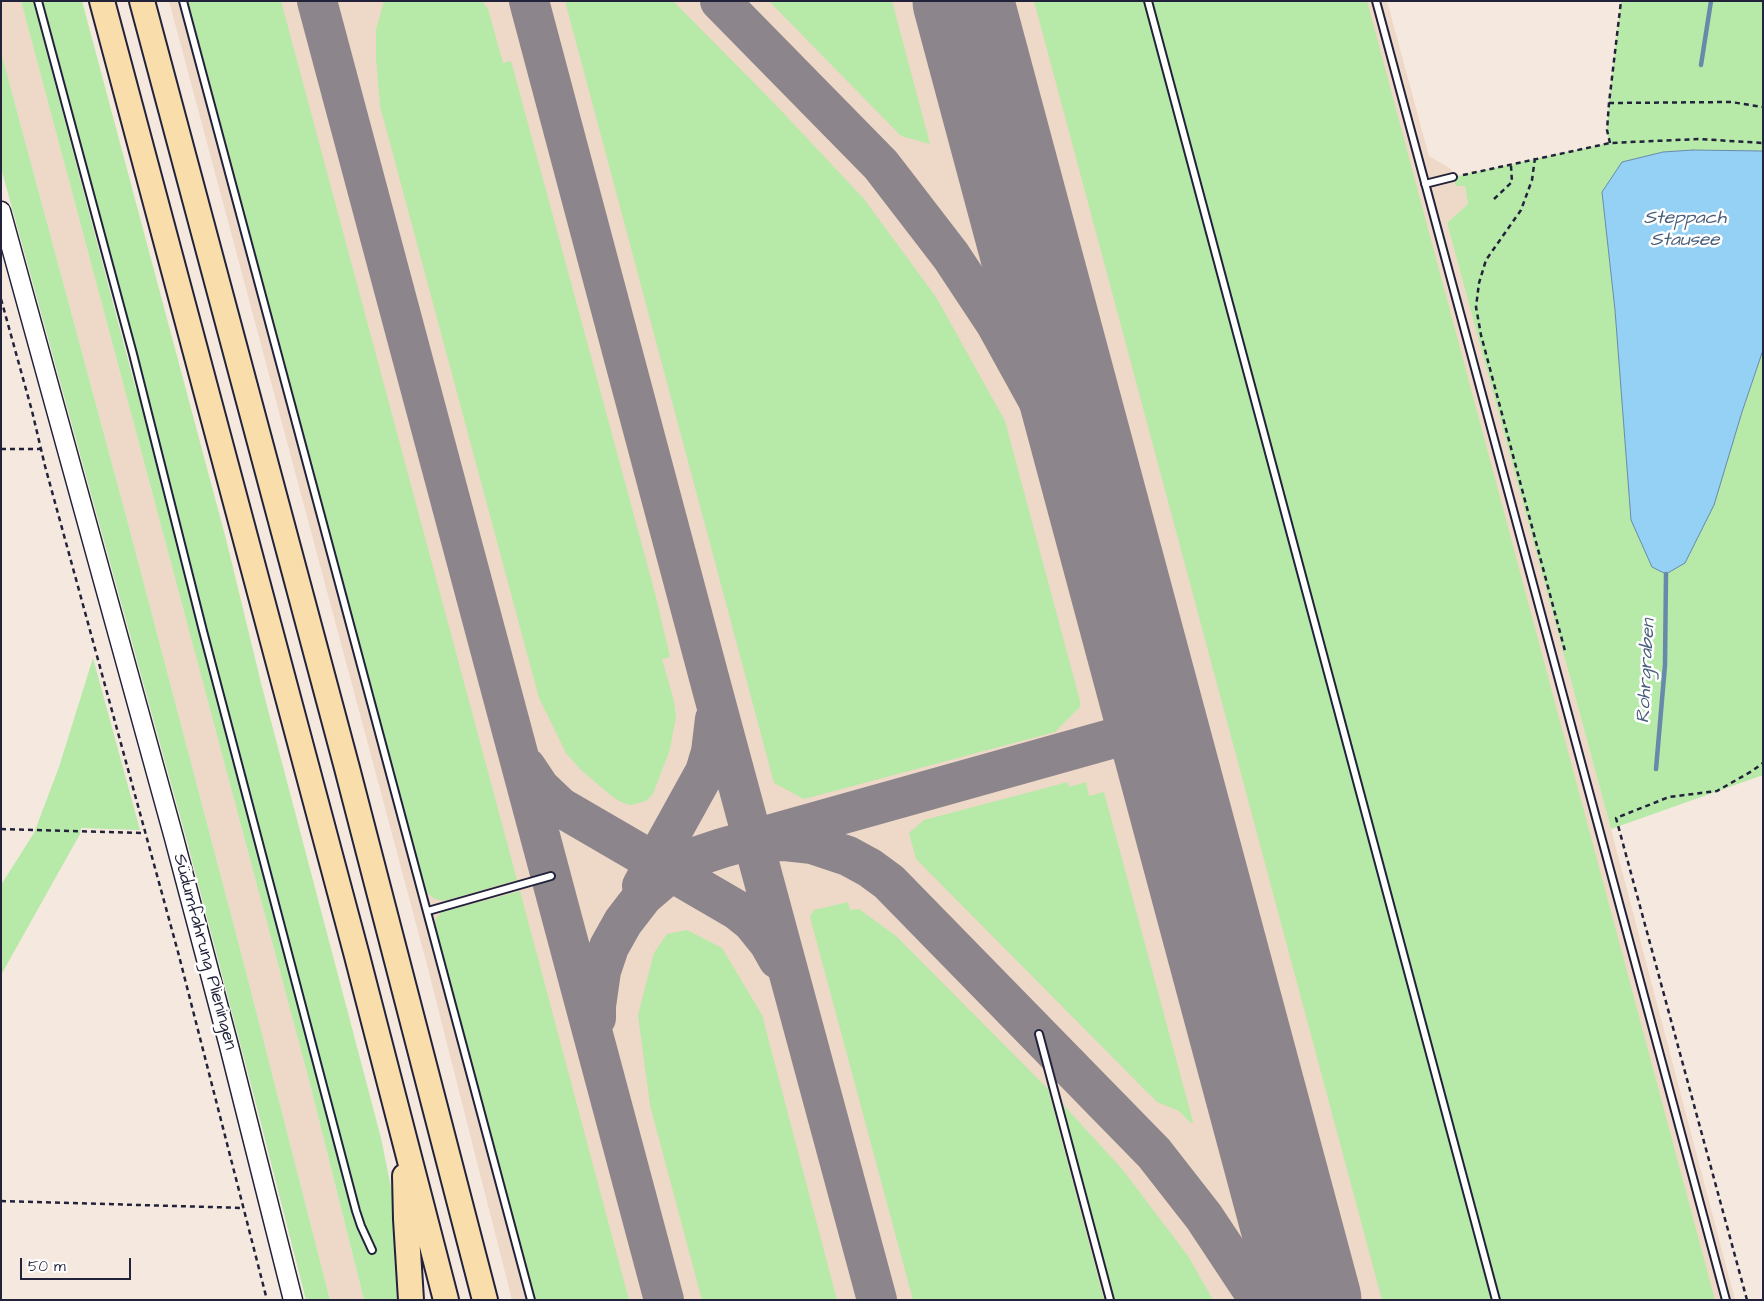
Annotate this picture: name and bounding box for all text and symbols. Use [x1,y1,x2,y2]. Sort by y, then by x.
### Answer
water label: Steppach Stausee [1644,208,1726,252]
water label: Rohrgraben [1633,618,1661,724]
street label: Südumfahrung Plieningen [167,852,241,1052]
scale bar [22,1248,134,1280]
text: 50 m [28,1256,66,1277]

